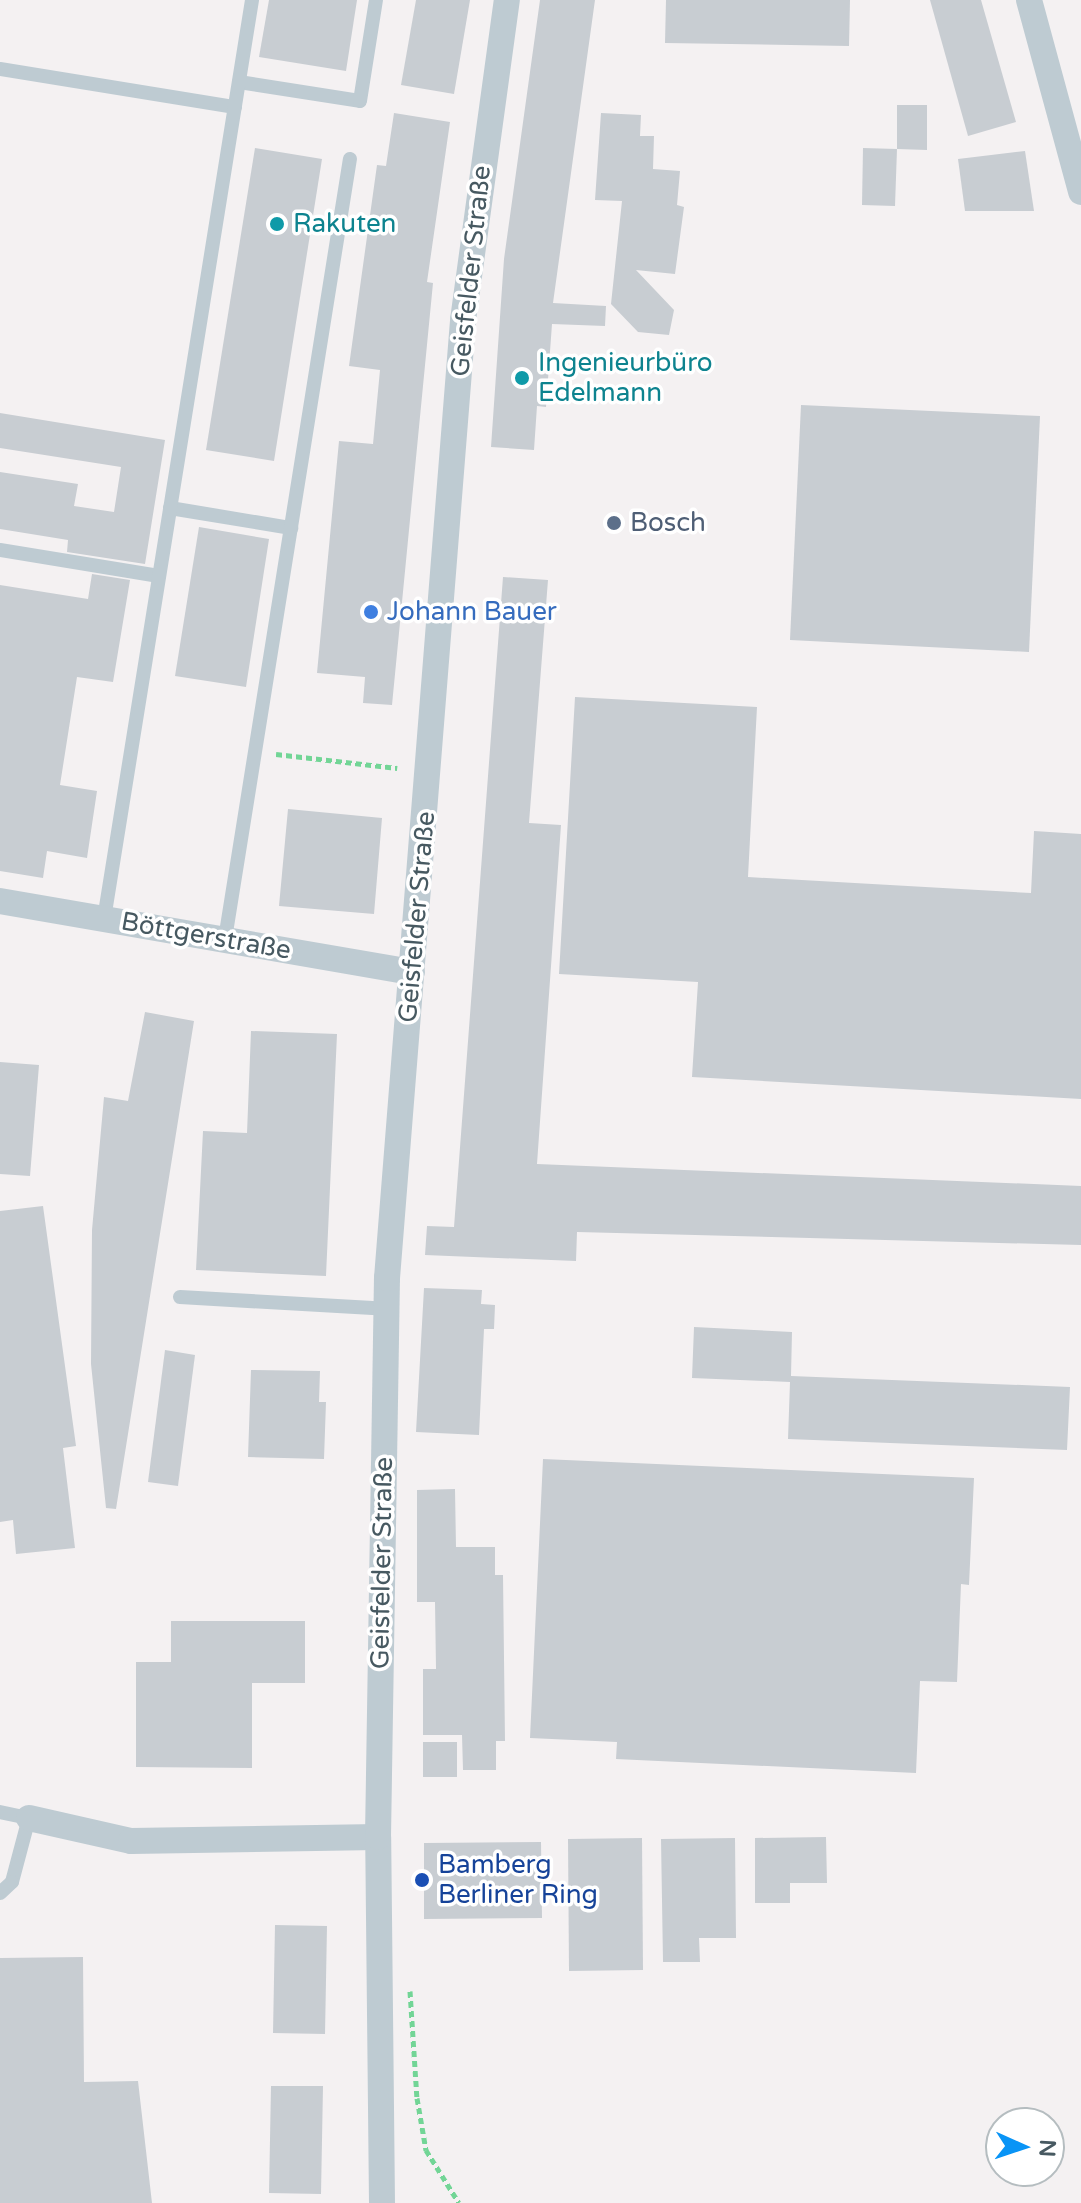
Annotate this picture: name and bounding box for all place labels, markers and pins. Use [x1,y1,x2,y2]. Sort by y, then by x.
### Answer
place label: Rakuten [293,208,396,240]
marker: Rakuten [268,215,286,233]
place label: Ingenieurbüro Edelmann [538,347,713,408]
marker: Ingenieurbüro Edelmann [513,369,531,387]
place label: Bosch [630,507,706,539]
marker: Bosch [605,514,623,532]
place label: Johann Bauer [387,596,557,628]
marker: Johann Bauer [362,603,380,621]
place label: Bamberg Berliner Ring [438,1849,598,1910]
marker: Bamberg Berliner Ring [413,1871,431,1889]

